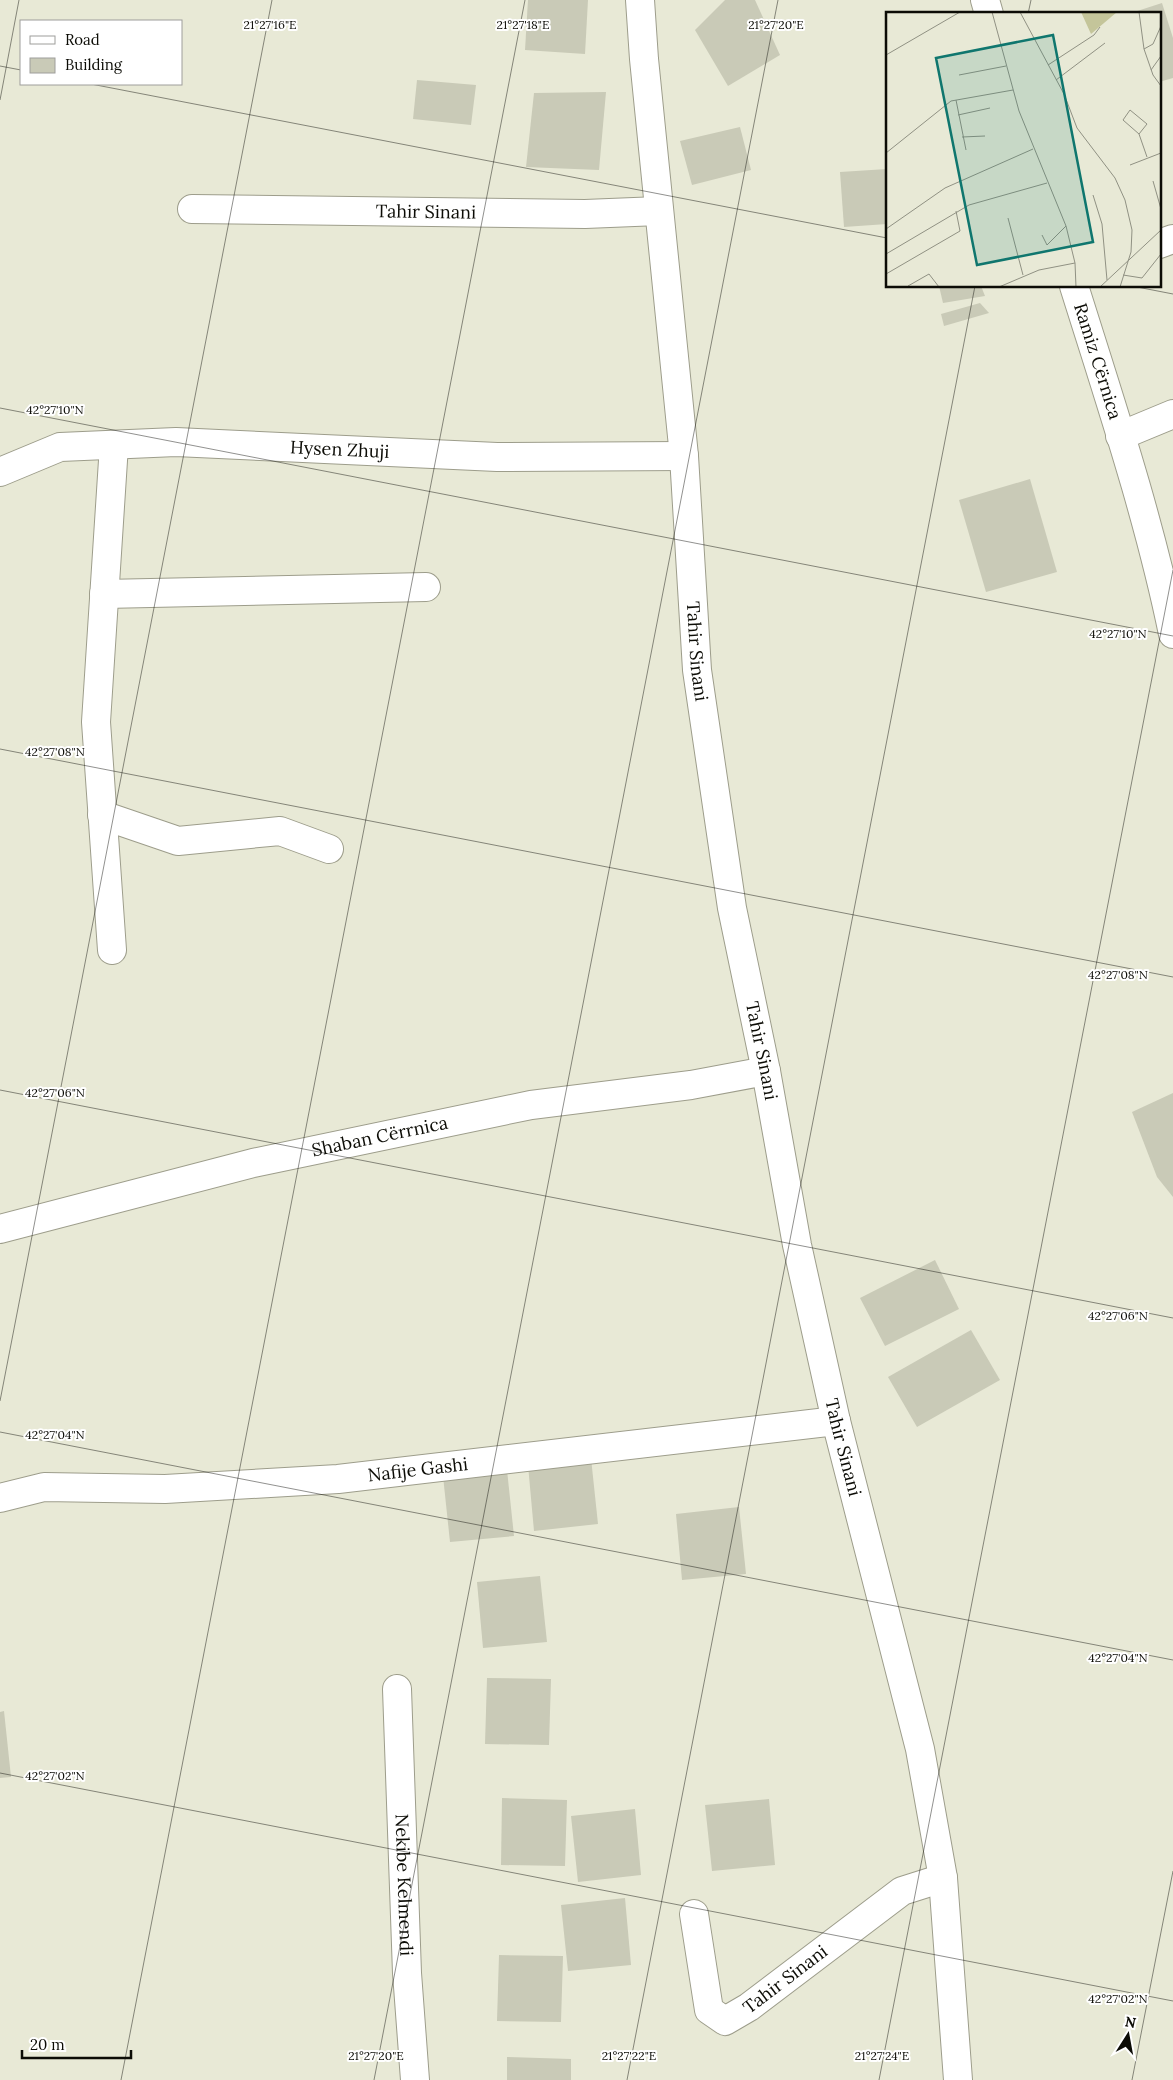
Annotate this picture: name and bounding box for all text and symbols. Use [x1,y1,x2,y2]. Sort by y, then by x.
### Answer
inset map [886,12,1160,288]
text: 21°27'16"E [243,17,297,32]
text: 21°27'18"E [497,17,549,32]
text: 21°27'20"E [748,17,804,32]
legend [20,20,182,85]
text: Road [65,30,100,49]
text: Building [65,55,123,74]
street label: Tahir Sinani [376,199,476,224]
street label: Ramiz Cërnica [1069,300,1127,422]
text: 42°27'10"N [26,402,84,417]
street label: Hysen Zhuji [290,435,390,463]
street label: Tahir Sinani [682,601,713,703]
text: 42°27'10"N [1089,626,1147,641]
text: 42°27'08"N [25,744,85,759]
text: 42°27'08"N [1088,967,1148,982]
street label: Tahir Sinani [741,999,783,1102]
text: 42°27'06"N [25,1085,85,1100]
street label: Shaban Cërrnica [310,1111,450,1161]
text: 42°27'06"N [1088,1308,1148,1323]
street label: Tahir Sinani [820,1396,867,1499]
text: 42°27'04"N [25,1427,85,1442]
street label: Nafije Gashi [366,1452,469,1486]
text: 42°27'04"N [1088,1650,1148,1665]
text: 42°27'02"N [25,1768,85,1783]
street label: Nekibe Kelmendi [390,1813,418,1956]
street label: Tahir Sinani [738,1940,832,2018]
text: 42°27'02"N [1088,1991,1148,2006]
north arrow [1103,2010,1153,2060]
text: N [1123,2012,1138,2032]
scale bar [22,2028,131,2060]
text: 20 m [30,2035,65,2054]
text: 21°27'20"E [348,2048,404,2063]
text: 21°27'22"E [602,2048,656,2063]
text: 21°27'24"E [855,2048,909,2063]

